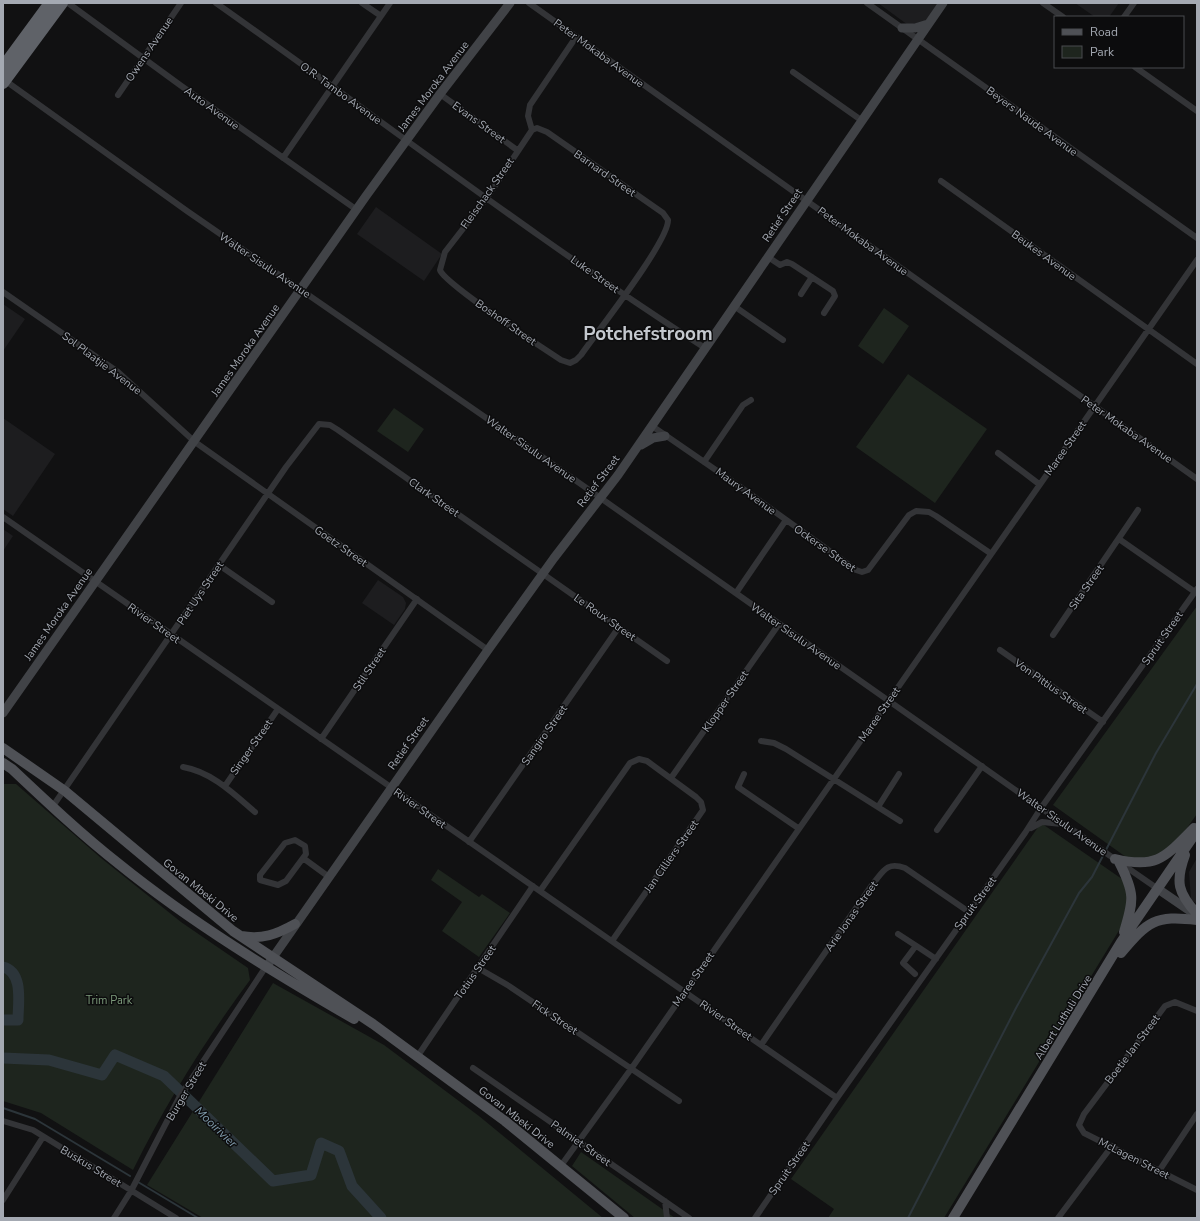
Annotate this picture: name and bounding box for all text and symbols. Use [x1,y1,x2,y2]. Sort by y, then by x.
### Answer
street label: Owens Avenue [122,14,177,85]
street label: Peter Mokaba Avenue [550,16,647,91]
legend [1054,16,1184,68]
text: Road [1090,24,1118,40]
street label: James Moroka Avenue [394,38,473,135]
text: Park [1090,44,1115,60]
street label: O.R. Tambo Avenue [297,59,385,128]
street label: Auto Avenue [181,83,242,133]
street label: Beyers Naude Avenue [983,83,1080,160]
street label: Evans Street [449,98,508,147]
street label: Barnard Street [571,147,639,200]
street label: Fleischack Street [457,155,518,232]
street label: Retief Street [759,185,806,245]
street label: Peter Mokaba Avenue [814,204,911,279]
street label: Beukes Avenue [1008,227,1079,284]
street label: Walter Sisulu Avenue [216,229,314,302]
street label: Luke Street [567,252,622,297]
street label: Boshoff Street [472,296,539,349]
street label: James Moroka Avenue [207,301,283,400]
district label: Potchefstroom [583,321,713,347]
street label: Sol Plaatjie Avenue [59,329,145,398]
street label: Peter Mokaba Avenue [1078,392,1175,467]
street label: Walter Sisulu Avenue [482,412,579,486]
street label: Maree Street [1041,418,1090,479]
street label: Retief Street [574,452,623,511]
street label: Maury Avenue [712,464,779,519]
street label: Clark Street [405,474,462,520]
street label: Ockerse Street [791,521,859,575]
street label: Goetz Street [311,523,370,570]
street label: Piet Uys Street [174,558,227,628]
street label: Sita Street [1065,562,1108,613]
street label: James Moroka Avenue [20,565,96,664]
street label: Le Roux Street [571,590,639,644]
street label: Walter Sisulu Avenue [747,599,844,673]
street label: Rivier Street [125,600,183,647]
street label: Spruit Street [1138,608,1187,668]
street label: Stil Street [349,645,389,694]
street label: Von Pittius Street [1010,655,1090,717]
street label: Klopper Street [699,668,752,735]
street label: Maree Street [855,684,904,745]
street label: Sangiro Street [518,702,571,769]
street label: Retief Street [385,714,432,773]
street label: Singer Street [227,716,276,778]
street label: Rivier Street [391,785,449,832]
street label: Walter Sisulu Avenue [1013,785,1110,859]
street label: Jan Cilliers Street [640,817,702,896]
street label: Govan Mbeki Drive [160,855,242,926]
street label: Spruit Street [951,873,1000,933]
street label: Arie Jonas Street [821,878,881,955]
street label: Totius Street [451,942,500,1002]
street label: Maree Street [669,949,718,1010]
street label: Albert Luthuli Drive [1031,972,1096,1063]
park label: Trim Park [86,993,133,1008]
street label: Fick Street [529,997,581,1038]
street label: Rivier Street [697,997,755,1044]
street label: Boetie Jan Street [1101,1012,1163,1087]
street label: Burger Street [163,1059,210,1124]
street label: Govan Mbeki Drive [475,1083,558,1152]
water label: Mooirivier [191,1103,241,1152]
street label: Palmiet Street [548,1117,614,1170]
street label: McLagen Street [1096,1134,1172,1183]
street label: Spruit Street [765,1138,814,1198]
street label: Buskus Street [57,1142,124,1191]

